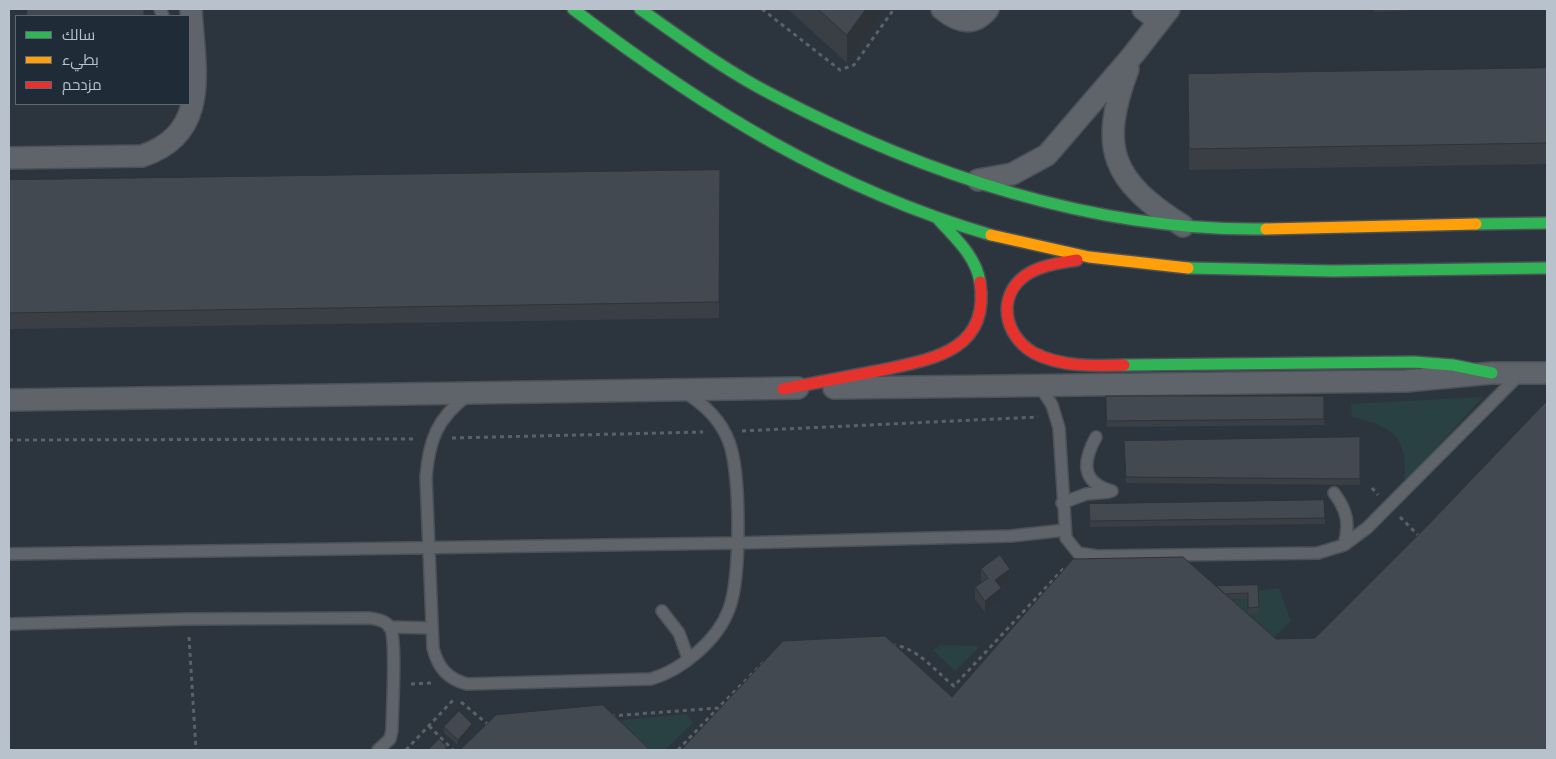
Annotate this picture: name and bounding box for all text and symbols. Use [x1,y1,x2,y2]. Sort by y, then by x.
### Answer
legend [15,15,190,105]
text: سالك [62,24,95,46]
text: بطيء [62,49,99,71]
text: مزدحم [62,74,102,96]

